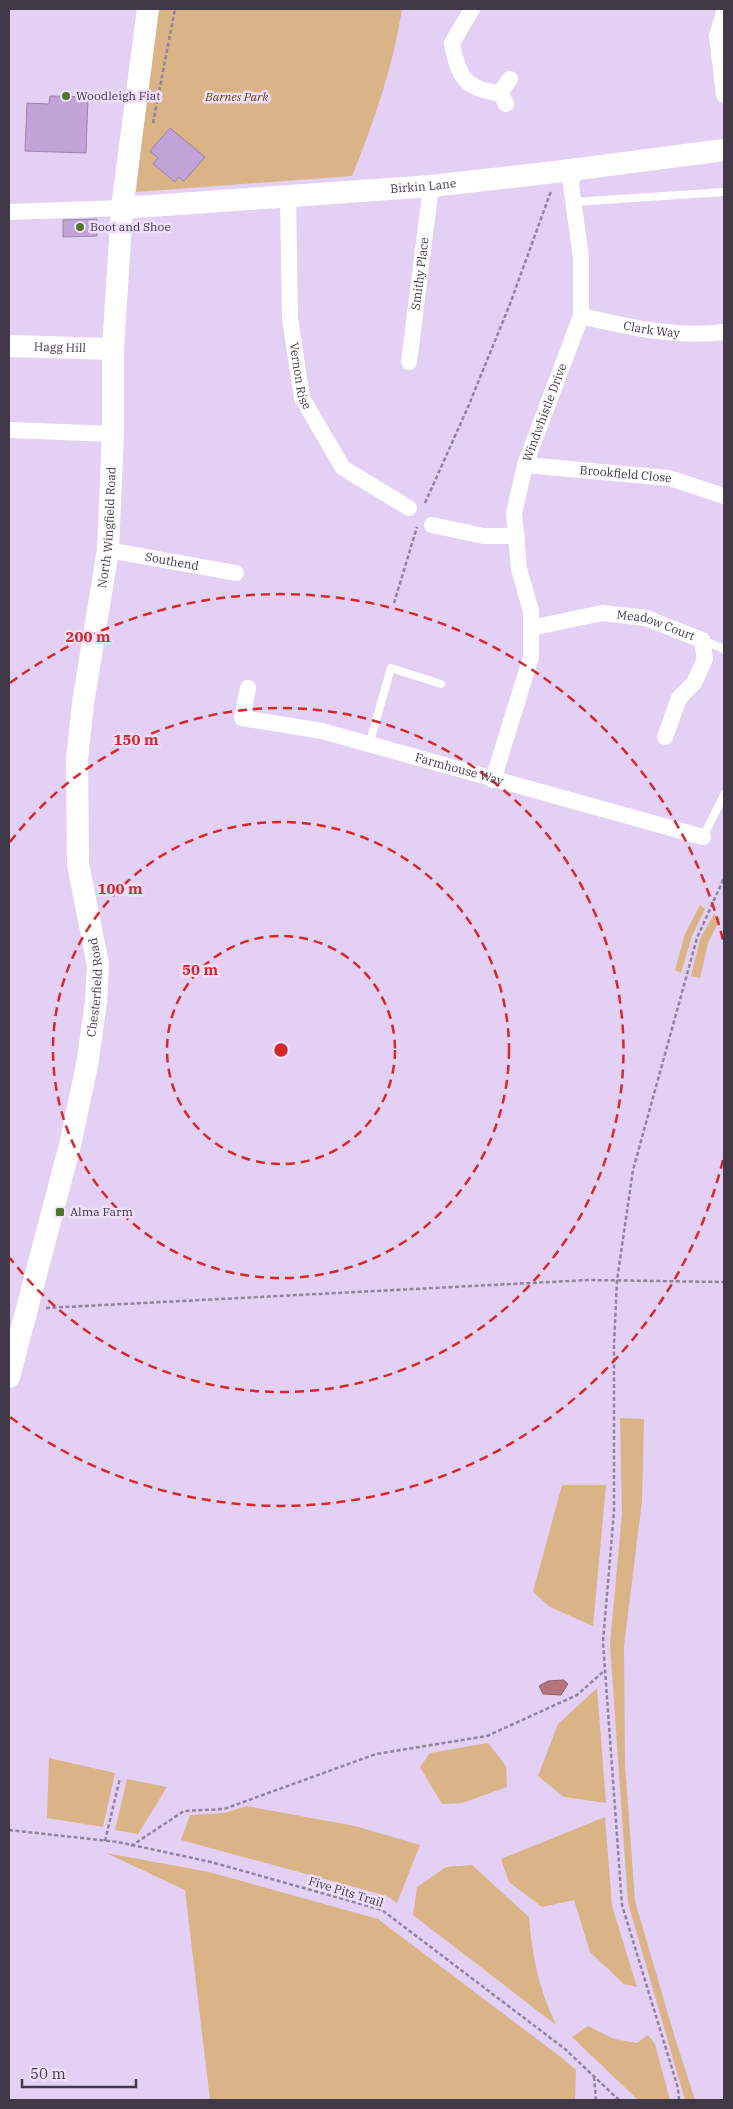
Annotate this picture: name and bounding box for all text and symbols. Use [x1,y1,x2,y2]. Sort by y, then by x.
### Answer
place label: Woodleigh Fiat [76,88,160,103]
park label: Barnes Park [204,89,269,104]
marker: Woodleigh Fiat [60,90,72,102]
street label: Birkin Lane [390,175,457,196]
place label: Boot and Shoe [90,219,171,234]
marker: Boot and Shoe [74,221,86,233]
street label: Smithy Place [408,236,432,311]
street label: Clark Way [622,318,681,340]
street label: Hagg Hill [34,339,87,355]
street label: Vernon Rise [287,341,315,412]
street label: Windwhistle Drive [519,361,570,464]
street label: Brookfield Close [579,462,672,485]
street label: North Wingfield Road [94,466,119,589]
street label: Southend [144,549,200,573]
street label: Meadow Court [616,607,697,643]
text: 200 m [65,627,111,646]
text: 150 m [113,730,159,749]
street label: Farmhouse Way [413,749,506,788]
text: 100 m [97,879,143,898]
street label: Chesterfield Road [83,936,105,1038]
text: 50 m [182,960,218,979]
centre of rings [272,1041,290,1059]
place label: Alma Farm [70,1204,133,1219]
marker: Alma Farm [54,1206,66,1218]
street label: Five Pits Trail [307,1873,386,1910]
scale bar [22,2056,136,2088]
text: 50 m [30,2064,66,2083]

